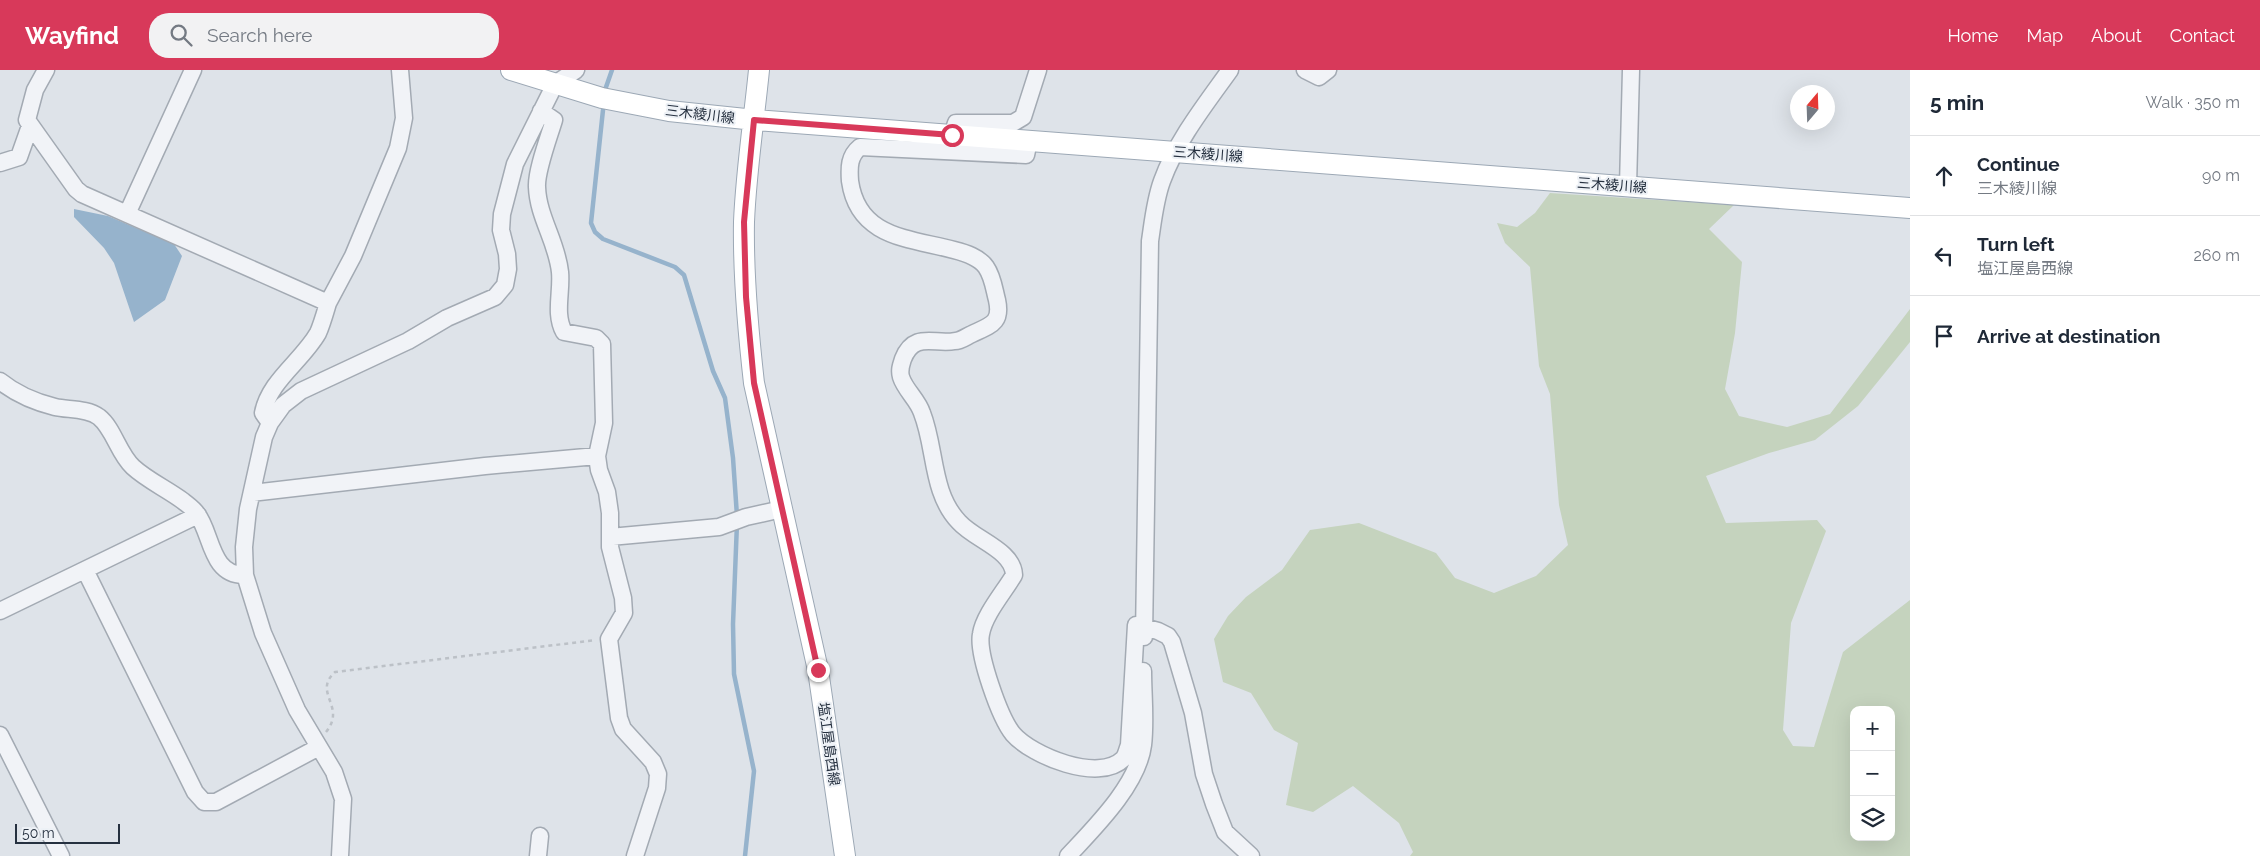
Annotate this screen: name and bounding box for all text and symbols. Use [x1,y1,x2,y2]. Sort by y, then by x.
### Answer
search box [149,13,499,58]
text: Wayfind [25,21,119,50]
icon: search [167,21,195,49]
text: Search here [207,24,312,46]
text: Home [1947,25,1998,46]
text: Map [2026,25,2063,46]
text: About [2091,25,2142,46]
text: Contact [2170,25,2235,46]
north arrow [1790,85,1835,130]
text: 5 min [1930,90,1984,115]
text: Walk · 350 m [2146,93,2240,112]
street label: 三木綾川線 [664,102,736,126]
route start [941,124,964,147]
street label: 三木綾川線 [1173,144,1243,164]
text: Continue [1977,153,2060,175]
icon: ahead [1930,162,1958,190]
text: 90 m [2202,166,2240,185]
street label: 三木綾川線 [1577,175,1647,195]
text: 三木綾川線 [1977,179,2057,198]
text: Turn left [1977,233,2054,255]
icon: left [1930,242,1958,270]
text: 260 m [2193,246,2240,265]
text: 塩江屋島西線 [1977,259,2073,278]
icon: arrive [1930,322,1958,350]
text: Arrive at destination [1977,325,2161,347]
route end [807,659,830,682]
street label: 塩江屋島西線 [815,701,843,787]
map controls [1850,706,1895,841]
button: + [1850,706,1895,751]
button: − [1850,751,1895,796]
button: layers [1850,796,1895,841]
scale bar [15,821,120,844]
text: 50 m [22,825,55,841]

